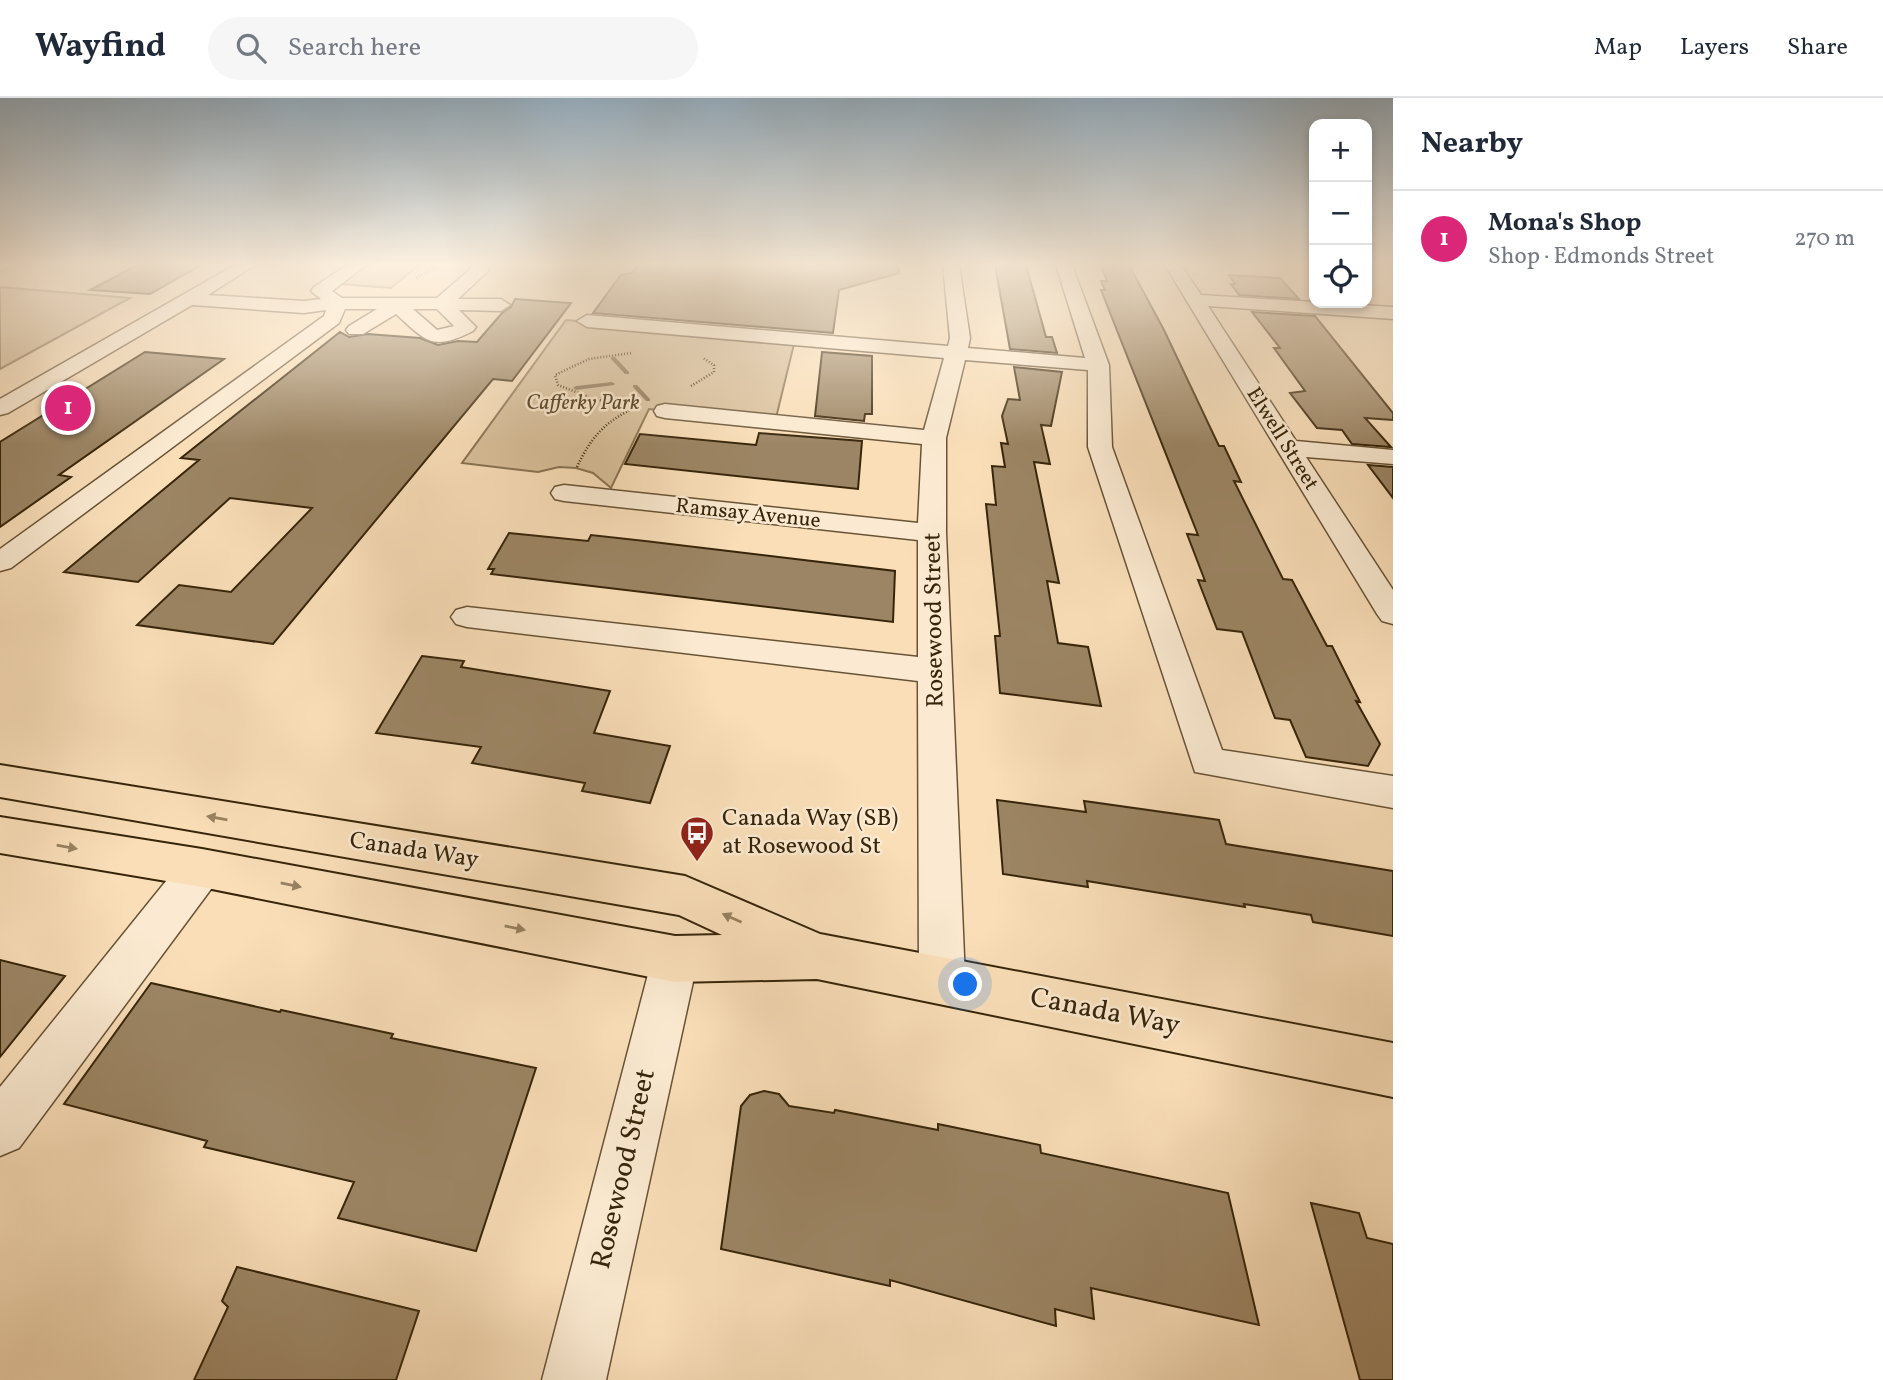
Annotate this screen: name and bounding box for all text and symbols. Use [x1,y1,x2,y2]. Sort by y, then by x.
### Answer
search box [208,17,698,80]
text: Wayfind [35,25,166,71]
icon: search [232,29,270,67]
text: Search here [288,30,421,66]
text: Map [1594,31,1642,65]
text: Layers [1680,31,1749,65]
text: Share [1787,31,1848,65]
map controls [1309,119,1372,308]
button: + [1309,119,1372,182]
text: Nearby [1421,123,1523,165]
button: − [1309,182,1372,245]
text: Mona's Shop [1488,205,1641,241]
text: 1 [1439,223,1449,255]
text: 270 m [1794,223,1855,255]
text: Shop · Edmonds Street [1488,241,1714,273]
button: locate [1309,245,1372,308]
pin: 1 [45,382,91,434]
street label: Elwell Street [1239,382,1325,496]
park label: Cafferky Park [526,389,640,418]
street label: Ramsay Avenue [674,492,822,536]
street label: Rosewood Street [916,532,954,708]
place label: Canada Way (SB) at Rosewood St [722,802,898,864]
one-way arrow [206,812,228,823]
bus stop icon: Canada Way (SB) at Rosewood St [678,814,716,863]
street label: Canada Way [347,824,481,878]
one-way arrow [56,842,78,853]
one-way arrow [280,880,302,891]
one-way arrow [722,912,742,924]
one-way arrow [504,923,526,934]
your location [948,967,982,1001]
street label: Canada Way [1027,978,1183,1046]
street label: Rosewood Street [582,1065,666,1273]

